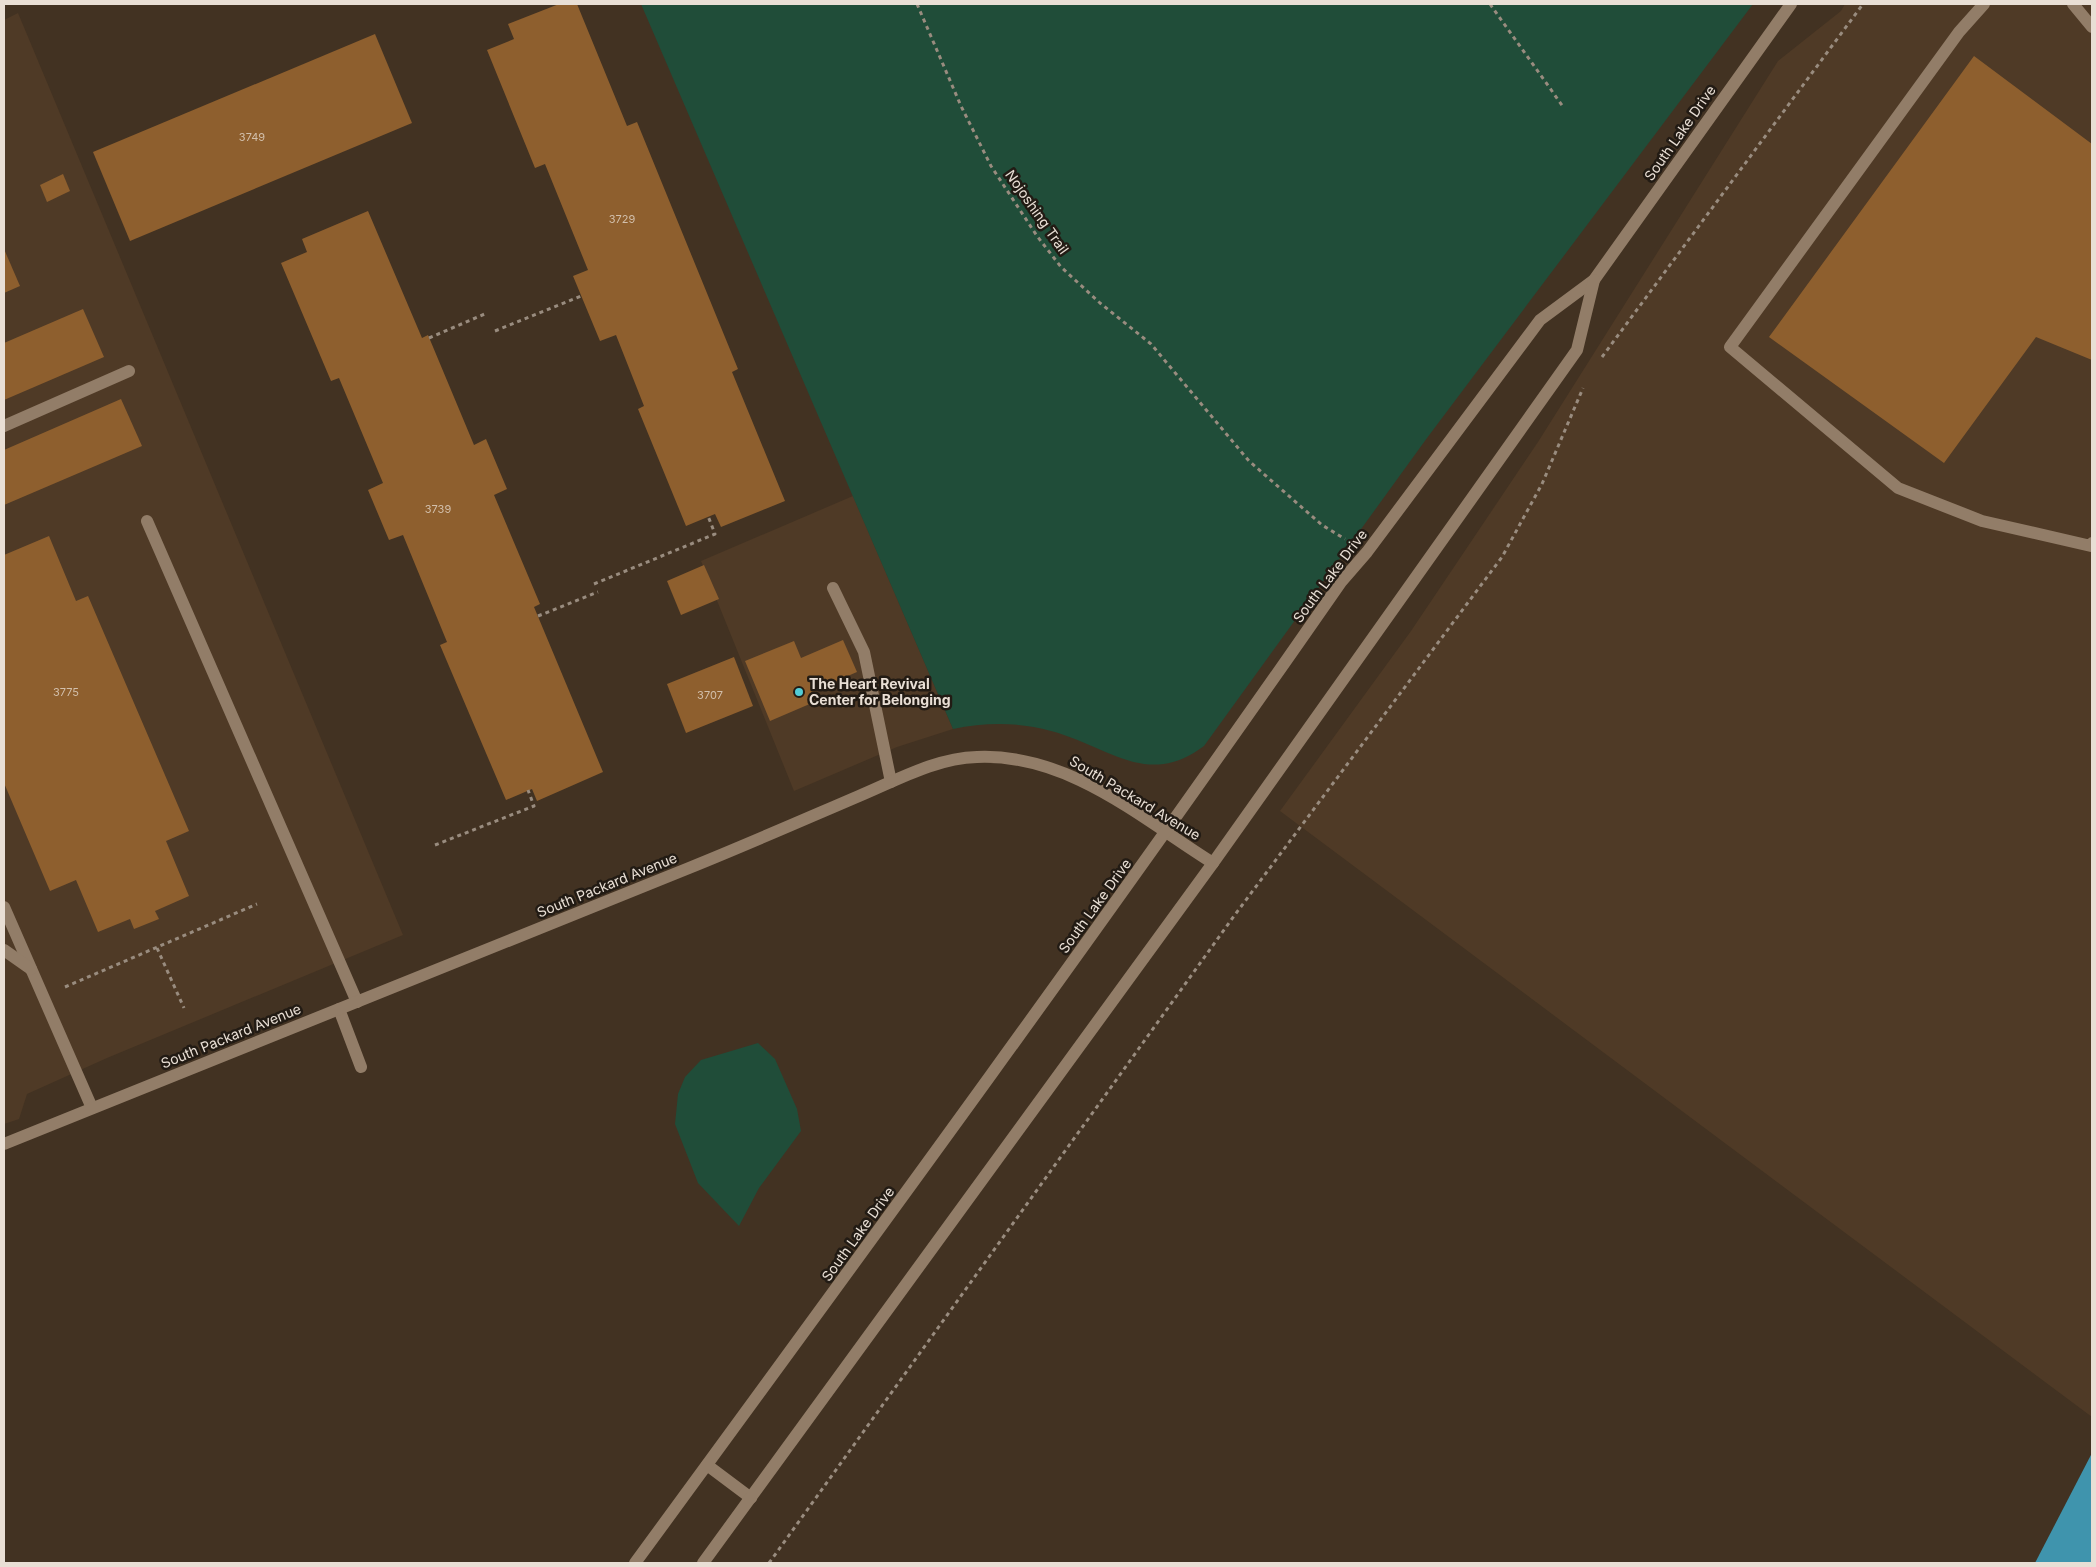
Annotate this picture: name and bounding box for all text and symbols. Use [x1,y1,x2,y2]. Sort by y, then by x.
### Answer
street label: South Lake Drive [1640,82,1719,184]
house number: 3749 [239,130,265,144]
street label: Nojoshing Trail [1002,166,1073,257]
house number: 3729 [609,212,635,226]
house number: 3739 [425,502,451,516]
street label: South Lake Drive [1289,526,1370,626]
place label: The Heart Revival Center for Belonging [809,675,951,708]
house number: 3775 [53,685,79,699]
marker: The Heart Revival Center for Belonging [793,686,805,698]
house number: 3707 [697,688,723,702]
street label: South Packard Avenue [1067,752,1204,843]
street label: South Packard Avenue [534,849,679,920]
street label: South Lake Drive [1055,855,1135,956]
street label: South Packard Avenue [158,1000,303,1071]
street label: South Lake Drive [818,1183,898,1284]

